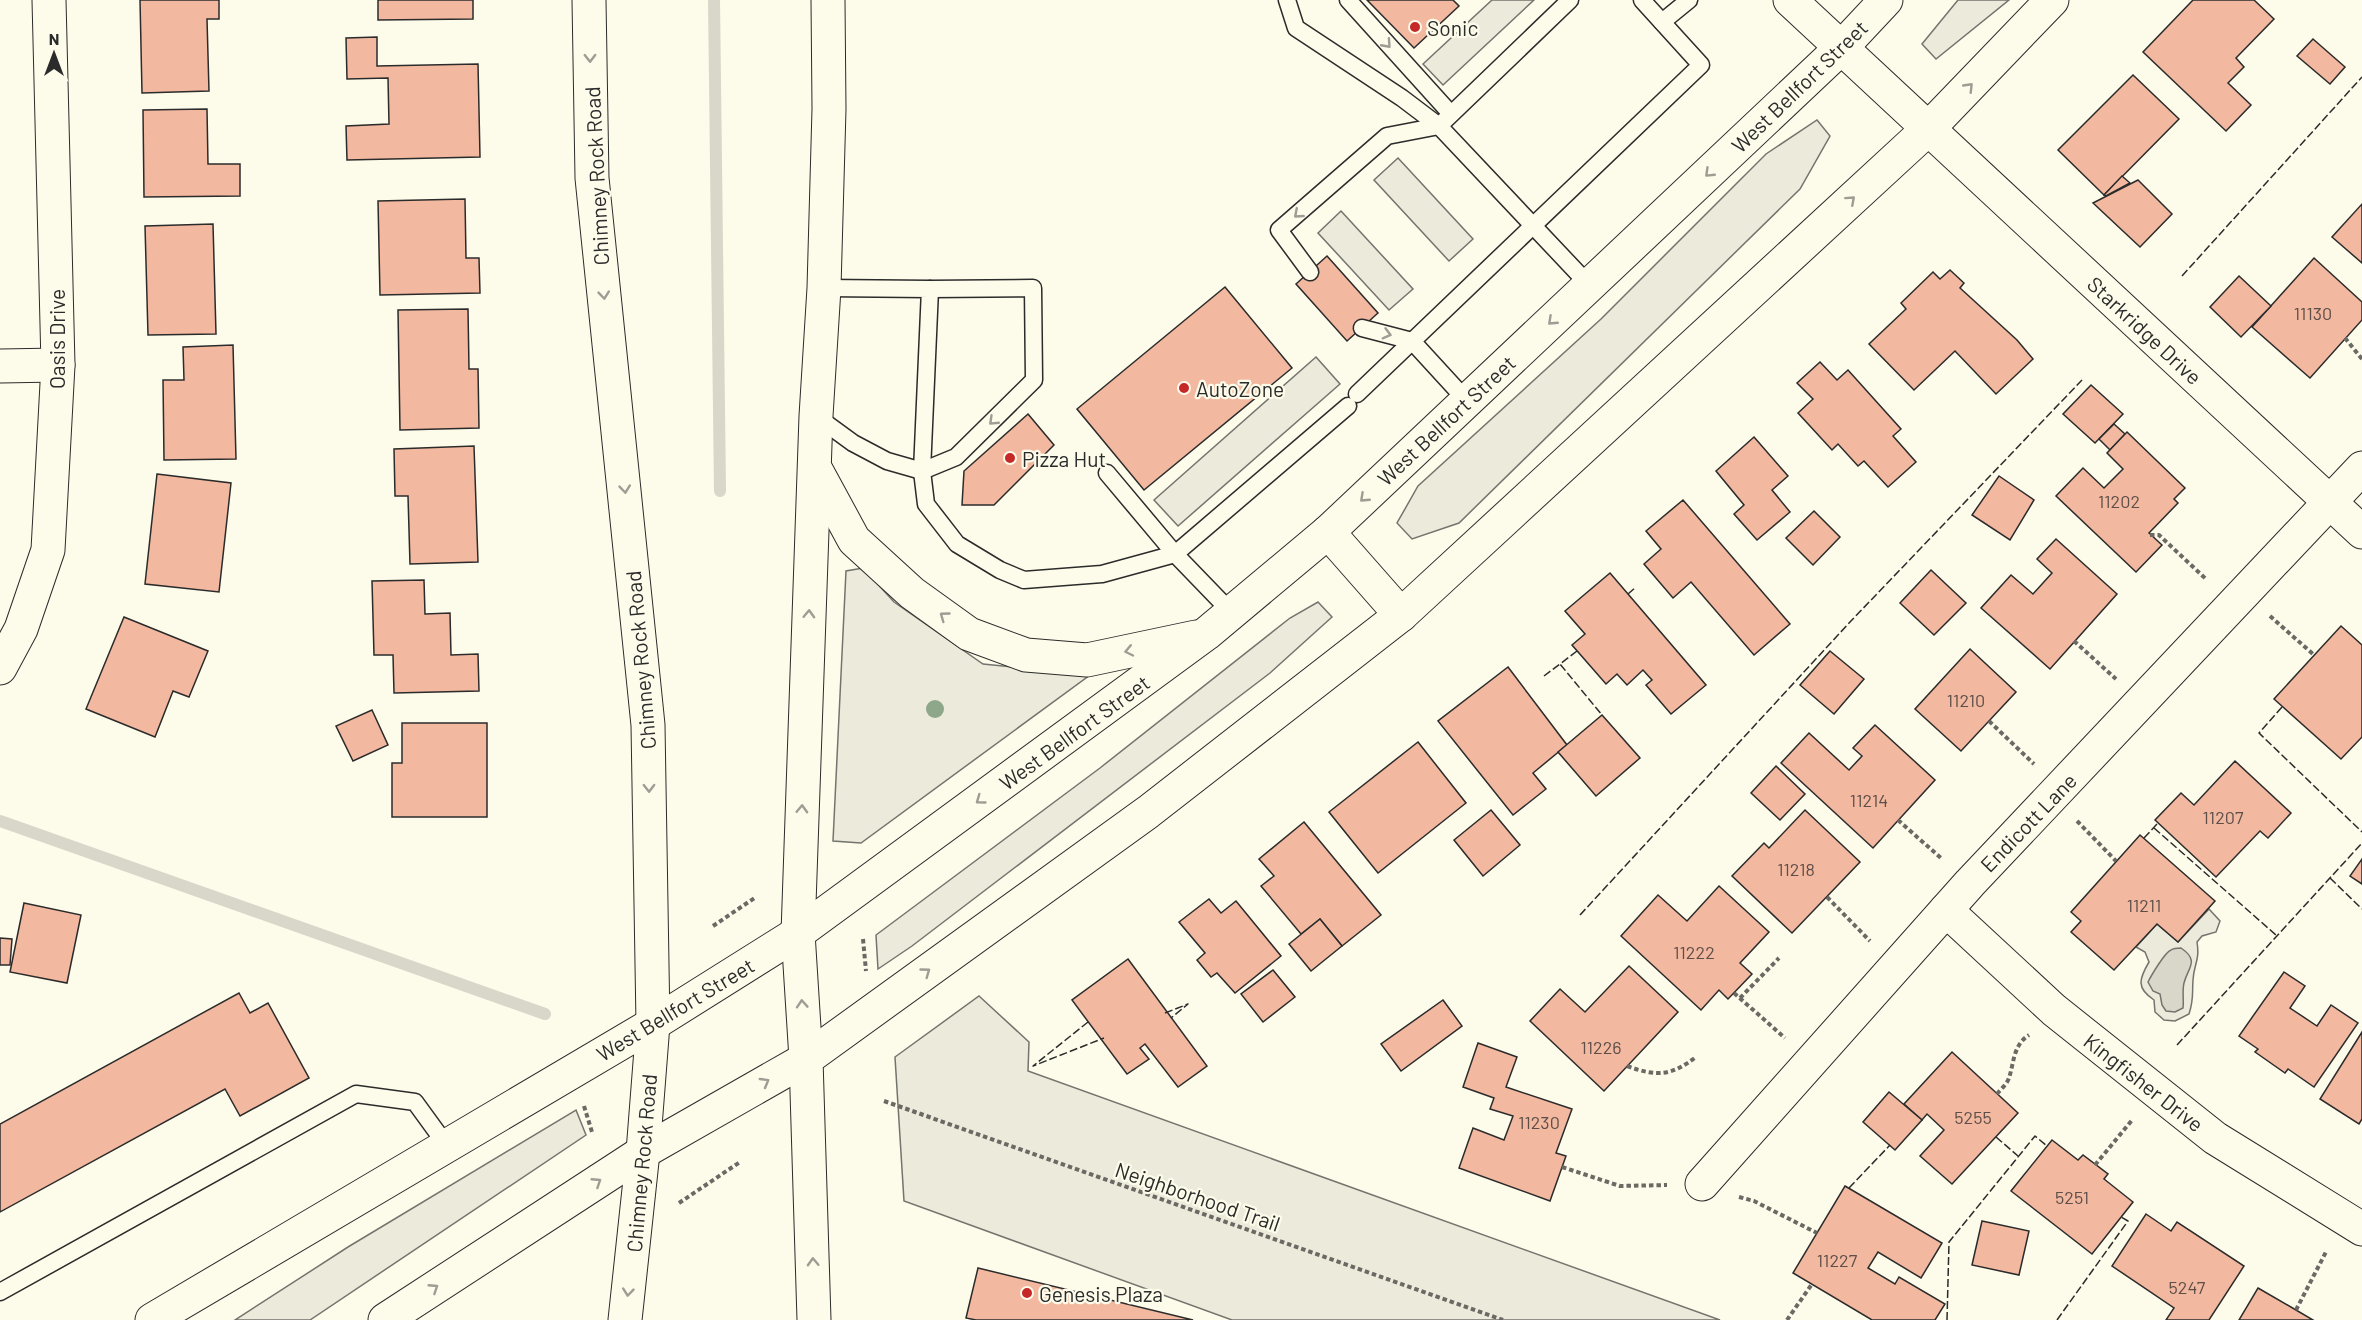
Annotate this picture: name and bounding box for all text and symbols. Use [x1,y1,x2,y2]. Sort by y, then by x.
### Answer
place label: Sonic [1427,15,1478,40]
street label: West Bellfort Street [1726,15,1872,157]
marker: Sonic [1408,20,1422,34]
north arrow [24,24,84,84]
text: N [49,29,59,48]
one-way arrow [1380,37,1391,48]
one-way arrow [584,54,596,63]
one-way arrow [1961,83,1972,94]
street label: Chimney Rock Road [579,86,613,266]
one-way arrow [1705,166,1716,177]
one-way arrow [1844,196,1855,207]
one-way arrow [1294,207,1305,218]
street label: Starkridge Drive [2083,271,2207,389]
street label: Oasis Drive [44,289,69,389]
one-way arrow [597,290,610,299]
house number: 11130 [2294,302,2332,324]
one-way arrow [1548,314,1558,325]
one-way arrow [1382,327,1392,340]
street label: West Bellfort Street [1372,350,1520,490]
place label: AutoZone [1196,376,1284,401]
marker: AutoZone [1177,381,1191,395]
one-way arrow [989,413,1000,424]
place label: Pizza Hut [1022,446,1106,471]
marker: Pizza Hut [1003,451,1017,465]
one-way arrow [618,484,630,493]
house number: 11202 [2098,490,2140,512]
one-way arrow [1360,491,1371,502]
street label: Chimney Rock Road [620,570,660,750]
one-way arrow [803,610,815,619]
one-way arrow [940,613,951,624]
one-way arrow [1124,644,1134,657]
street label: West Bellfort Street [994,669,1154,795]
house number: 11210 [1947,689,1985,711]
street label: Endicott Lane [1975,767,2081,877]
one-way arrow [643,783,655,792]
house number: 11214 [1850,789,1888,811]
one-way arrow [976,793,987,804]
one-way arrow [796,804,808,813]
house number: 11207 [2203,806,2244,828]
house number: 11218 [1777,858,1815,880]
house number: 11211 [2127,894,2161,916]
house number: 11222 [1673,941,1715,963]
street label: West Bellfort Street [592,952,758,1066]
one-way arrow [919,968,930,979]
one-way arrow [796,999,809,1008]
street label: Kingfisher Drive [2079,1028,2209,1136]
house number: 11226 [1580,1036,1622,1058]
street label: Chimney Rock Road [621,1073,661,1253]
one-way arrow [759,1078,769,1089]
house number: 5255 [1954,1106,1992,1128]
house number: 11230 [1518,1111,1560,1133]
street label: Neighborhood Trail [1112,1156,1284,1236]
one-way arrow [591,1177,601,1189]
house number: 5251 [2055,1186,2089,1208]
house number: 11227 [1817,1249,1858,1271]
one-way arrow [807,1257,820,1266]
house number: 5247 [2169,1276,2206,1298]
place label: Genesis Plaza [1039,1281,1163,1306]
one-way arrow [427,1284,438,1295]
marker: Genesis Plaza [1020,1286,1034,1300]
one-way arrow [622,1287,635,1296]

